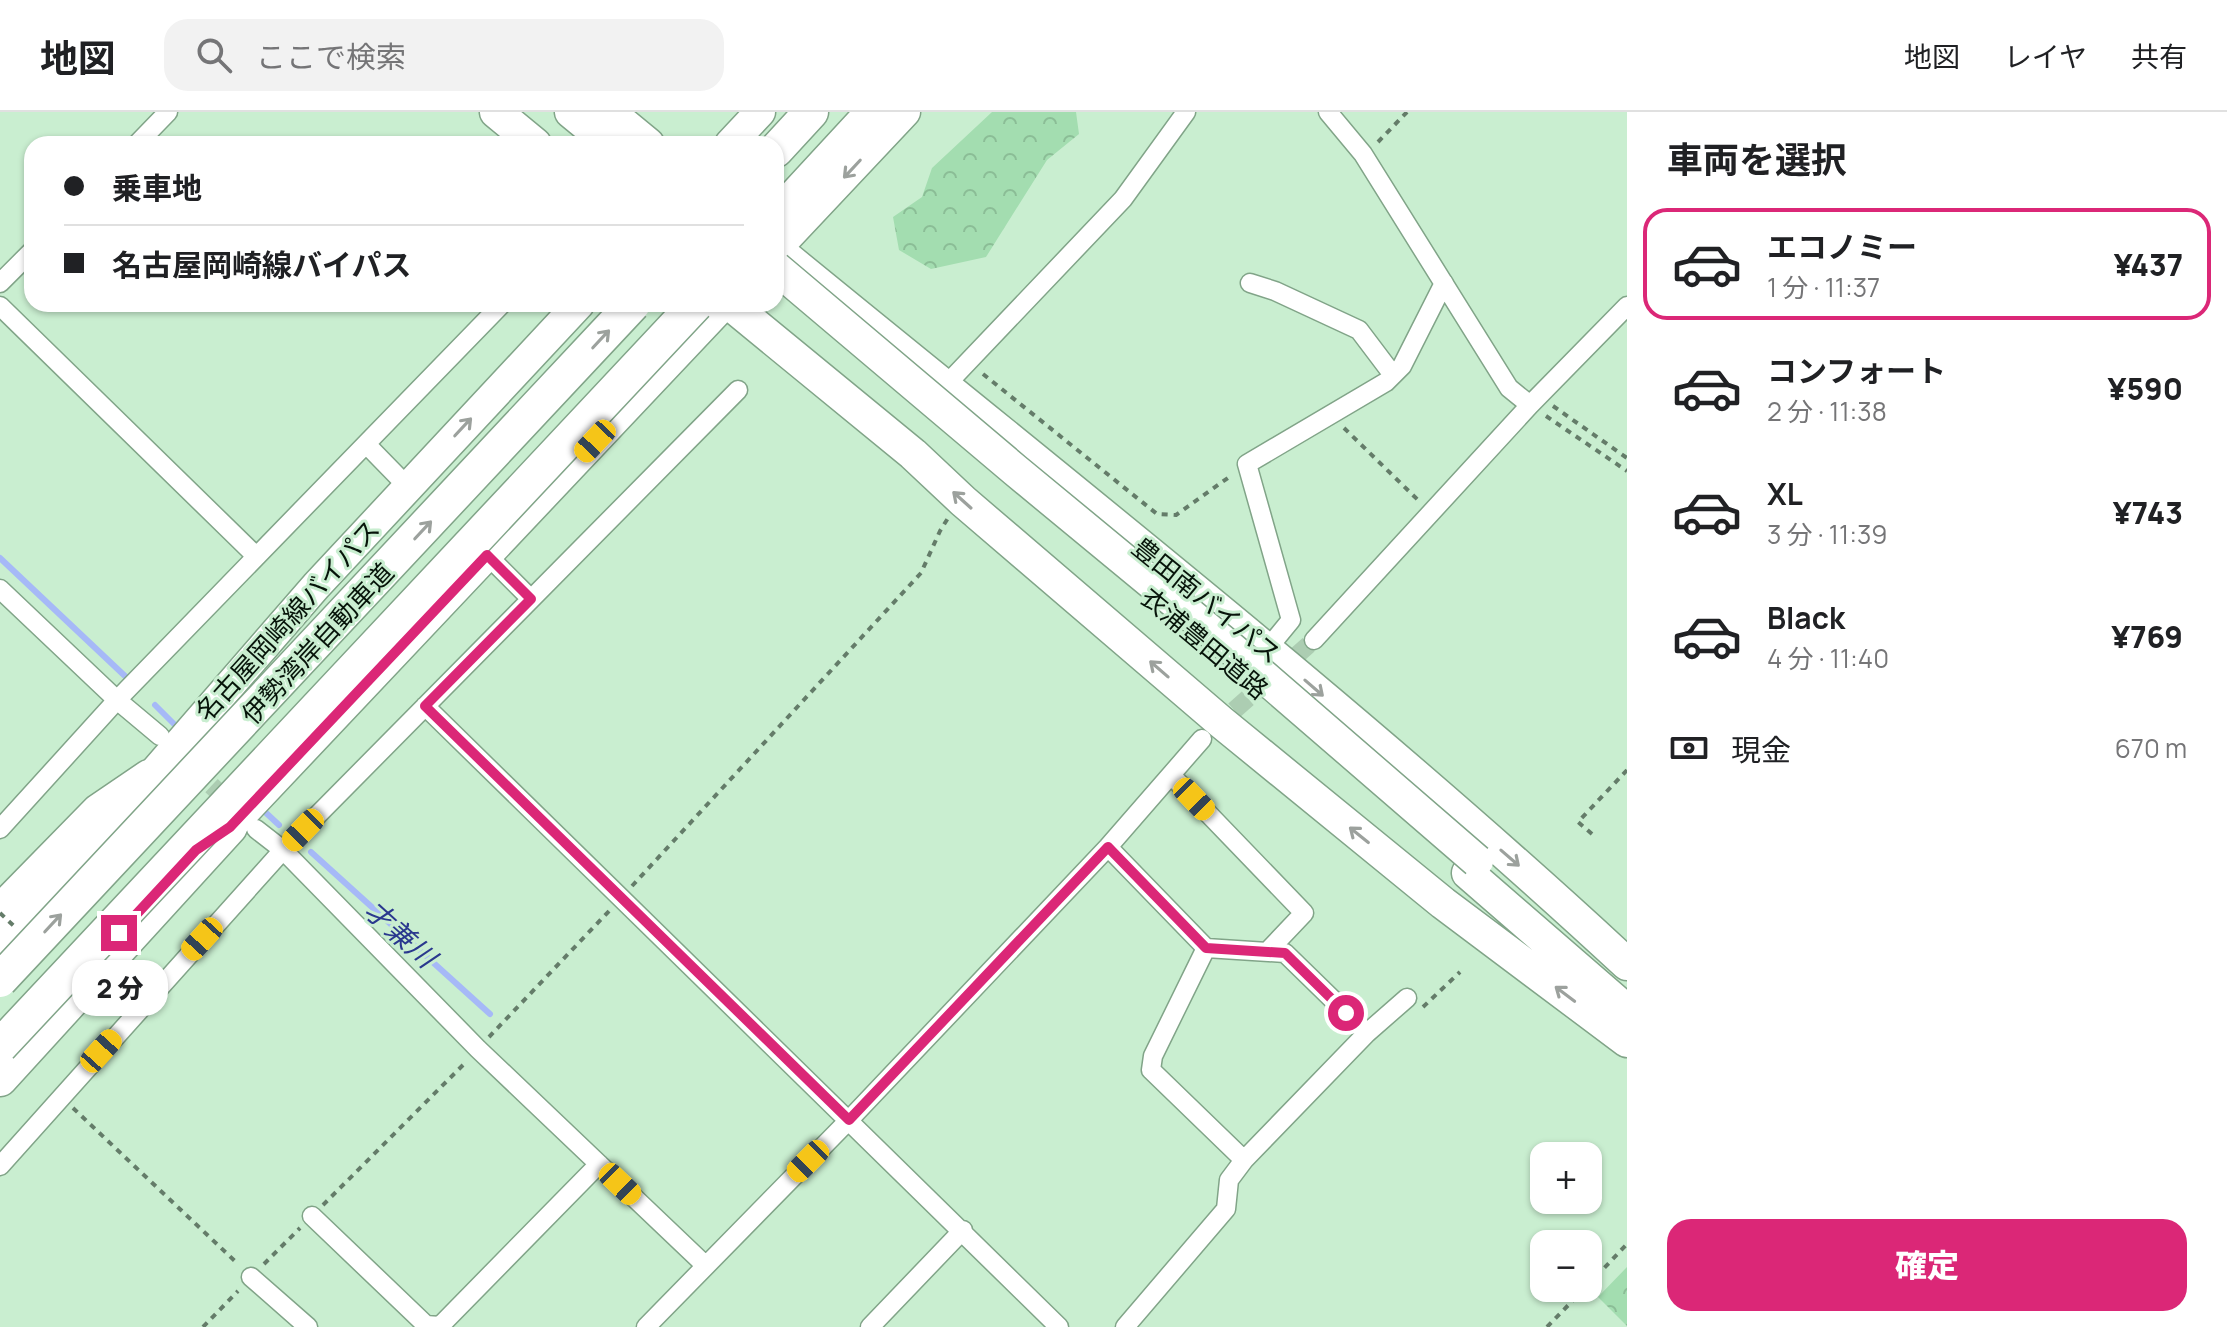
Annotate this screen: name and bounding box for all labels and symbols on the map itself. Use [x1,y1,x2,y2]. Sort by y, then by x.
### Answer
one-way arrow [842,159,861,179]
one-way arrow [591,330,609,350]
car [570,415,620,467]
one-way arrow [453,417,472,437]
one-way arrow [952,491,972,509]
street label: 名古屋岡崎線バイパス [187,512,387,728]
one-way arrow [414,520,433,540]
street label: 豊田南バイパス [1125,529,1289,671]
street label: 伊勢湾岸自動車道 [233,555,401,731]
street label: 衣浦豊田道路 [1134,579,1276,707]
one-way arrow [1149,660,1169,678]
one-way arrow [1303,678,1323,696]
car [1169,773,1219,825]
car [278,804,328,856]
one-way arrow [1349,826,1370,844]
one-way arrow [1500,849,1520,867]
water label: 才兼川 [357,891,447,977]
one-way arrow [44,913,63,933]
car [177,913,227,965]
route end [101,915,137,951]
callout: 2 分 [71,961,167,1017]
one-way arrow [1555,985,1576,1002]
route start [1328,995,1364,1031]
car [76,1025,126,1077]
car [783,1136,833,1186]
car [594,1159,646,1209]

